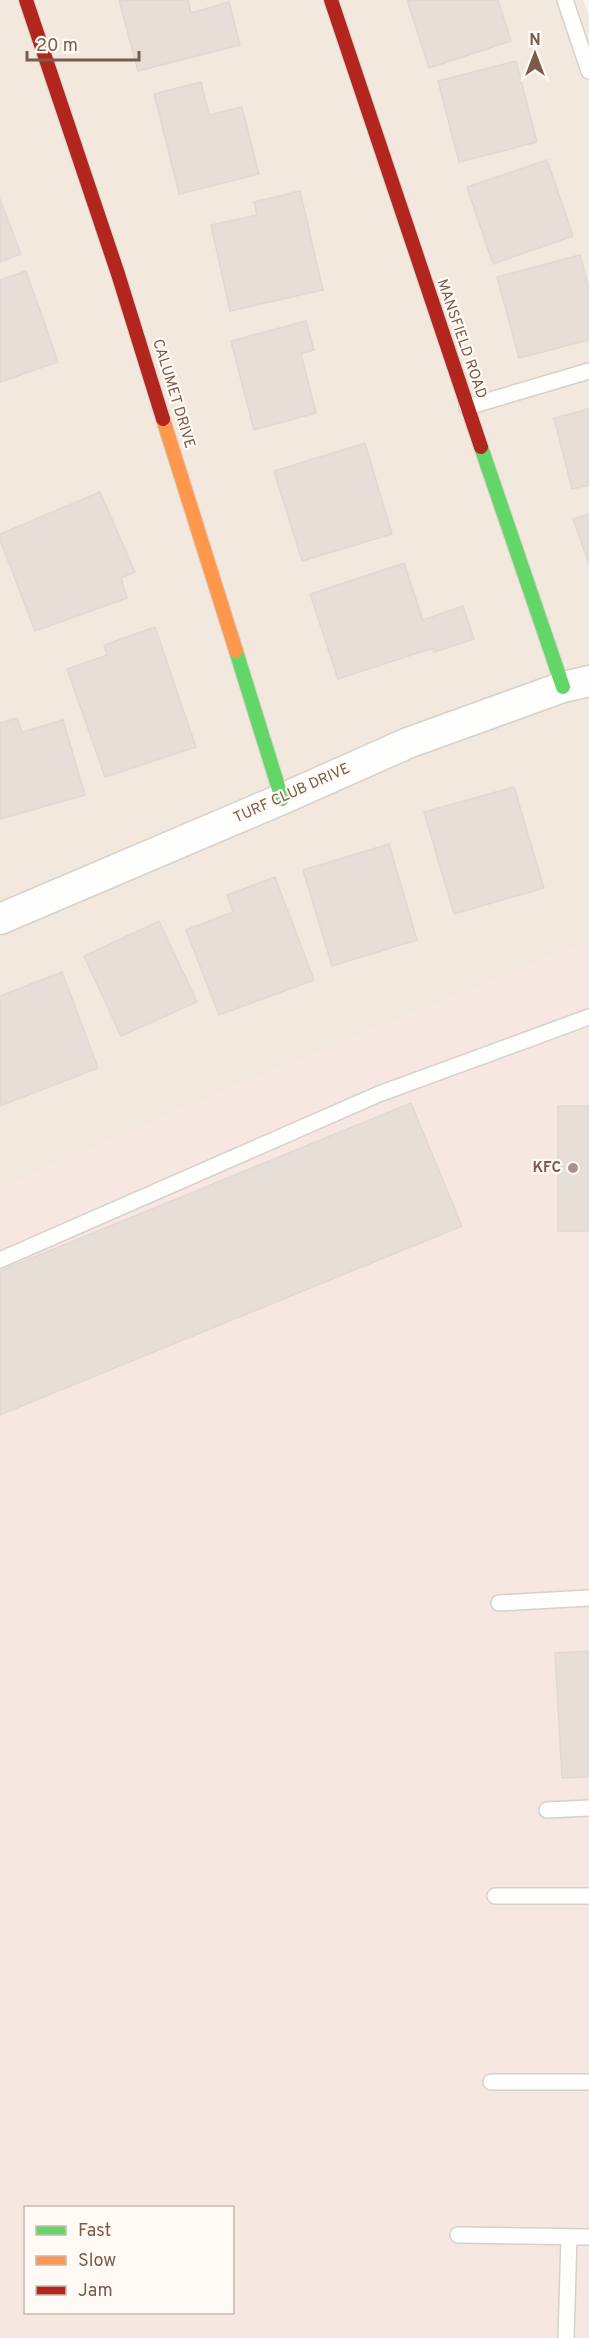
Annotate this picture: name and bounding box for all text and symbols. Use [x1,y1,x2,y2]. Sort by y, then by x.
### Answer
scale bar [27,24,140,62]
north arrow [505,24,565,84]
text: N [529,31,541,51]
text: 20 m [36,35,78,58]
street label: MANSFIELD ROAD [432,277,490,401]
street label: CALUMET DRIVE [147,337,199,451]
street label: TURF CLUB DRIVE [231,760,353,828]
place label: KFC [532,1159,561,1178]
marker: KFC [566,1161,580,1175]
legend [24,2206,234,2314]
text: Fast [78,2220,111,2243]
text: Slow [78,2250,116,2273]
text: Jam [78,2280,113,2303]

